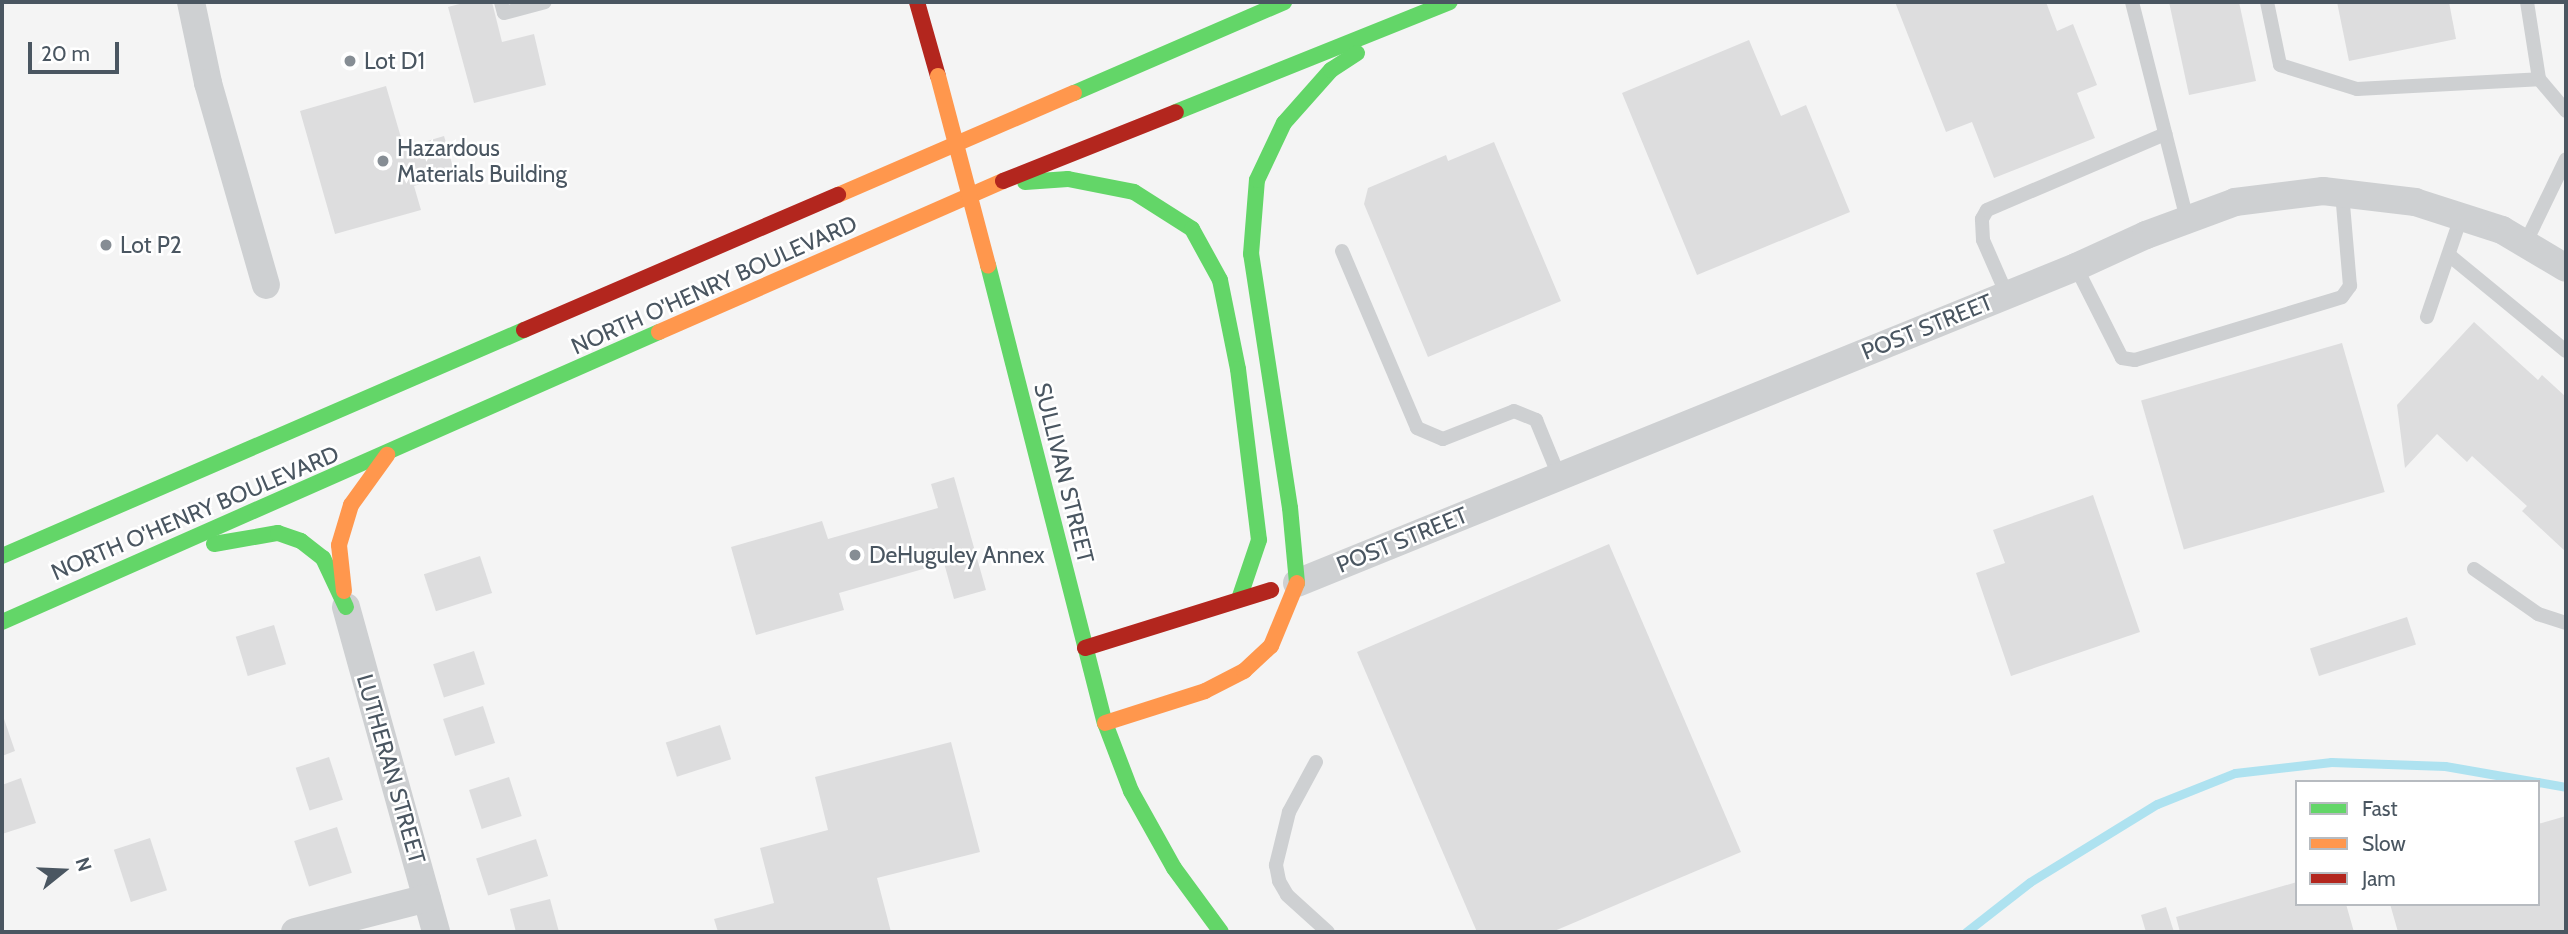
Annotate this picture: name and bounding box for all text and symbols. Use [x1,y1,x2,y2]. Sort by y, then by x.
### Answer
scale bar [32,28,122,72]
text: 20 m [41,41,90,66]
place label: Lot D1 [364,47,425,75]
marker: Lot D1 [342,53,358,69]
place label: Hazardous Materials Building [397,134,567,188]
marker: Hazardous Materials Building [375,153,391,169]
street label: NORTH O'HENRY BOULEVARD [567,209,861,361]
place label: Lot P2 [120,231,182,259]
marker: Lot P2 [98,237,114,253]
street label: POST STREET [1857,288,1997,366]
street label: SULLIVAN STREET [1028,380,1100,566]
street label: NORTH O'HENRY BOULEVARD [47,440,343,586]
street label: POST STREET [1332,501,1472,579]
place label: DeHuguley Annex [869,541,1045,569]
marker: DeHuguley Annex [847,547,863,563]
street label: LUTHERAN STREET [351,671,431,867]
legend [2295,780,2540,906]
text: Fast [2362,796,2398,821]
text: Slow [2362,831,2406,856]
north arrow [28,836,98,906]
text: N [70,854,96,874]
text: Jam [2362,866,2396,891]

